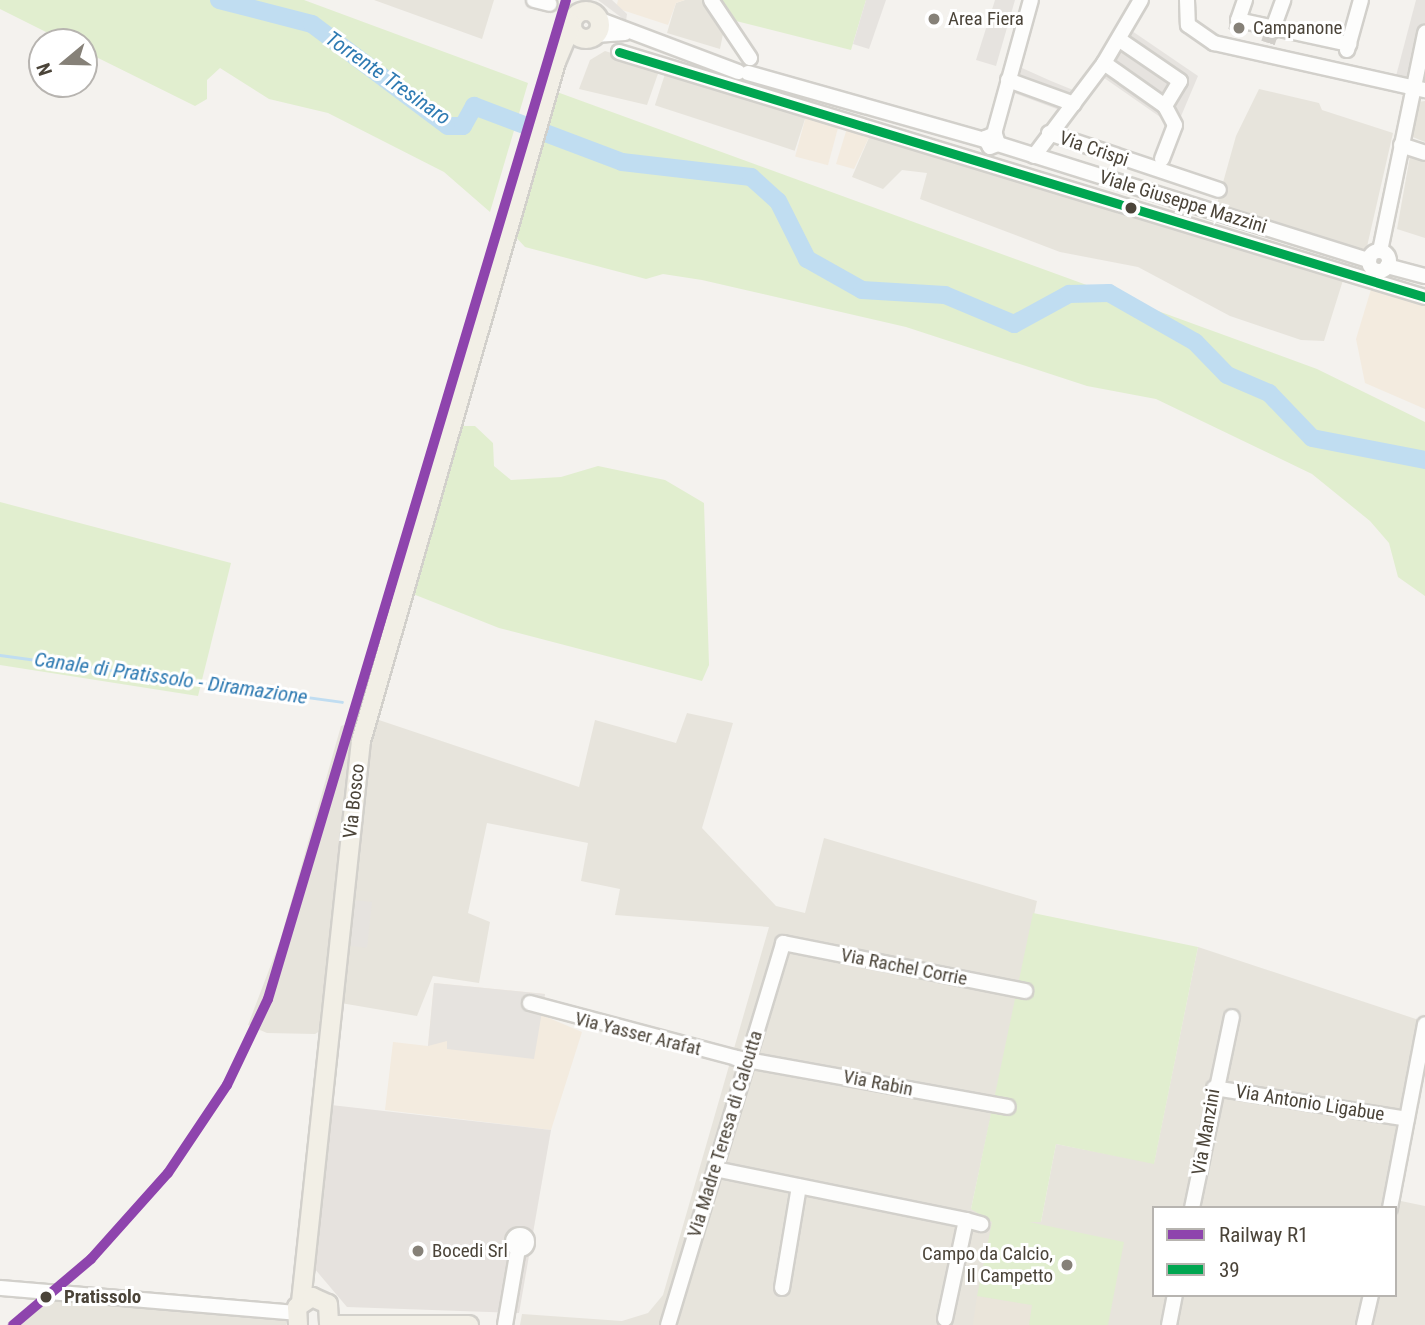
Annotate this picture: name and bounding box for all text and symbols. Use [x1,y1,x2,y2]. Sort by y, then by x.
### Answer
place label: Area Fiera [948,8,1024,30]
marker: Area Fiera [926,11,942,27]
place label: Campanone [1253,17,1342,39]
marker: Campanone [1231,20,1247,36]
water label: Torrente Tresinaro [321,26,455,130]
north arrow [28,28,98,98]
text: N [32,60,57,79]
street label: Via Crispi [1056,127,1132,171]
street label: Viale Giuseppe Mazzini [1096,166,1270,238]
unlabelled marker [1124,201,1138,215]
water label: Canale di Pratissolo - Diramazione [33,646,309,710]
street label: Via Bosco [339,762,369,840]
street label: Via Rachel Corrie [839,944,969,990]
street label: Via Yasser Arafat [572,1007,704,1061]
street label: Via Madre Teresa di Calcutta [683,1028,767,1240]
street label: Via Rabin [841,1065,915,1101]
street label: Via Antonio Ligabue [1234,1080,1386,1126]
street label: Via Manzini [1187,1087,1225,1177]
legend [1152,1206,1397,1297]
text: Railway R1 [1219,1223,1308,1247]
place label: Bocedi Srl [432,1240,508,1262]
marker: Bocedi Srl [410,1243,426,1259]
place label: Campo da Calcio, Il Campetto [922,1243,1053,1287]
marker: Campo da Calcio, Il Campetto [1059,1257,1075,1273]
text: 39 [1219,1258,1240,1282]
marker: Pratissolo [35,1286,57,1308]
place label: Pratissolo [64,1286,141,1308]

